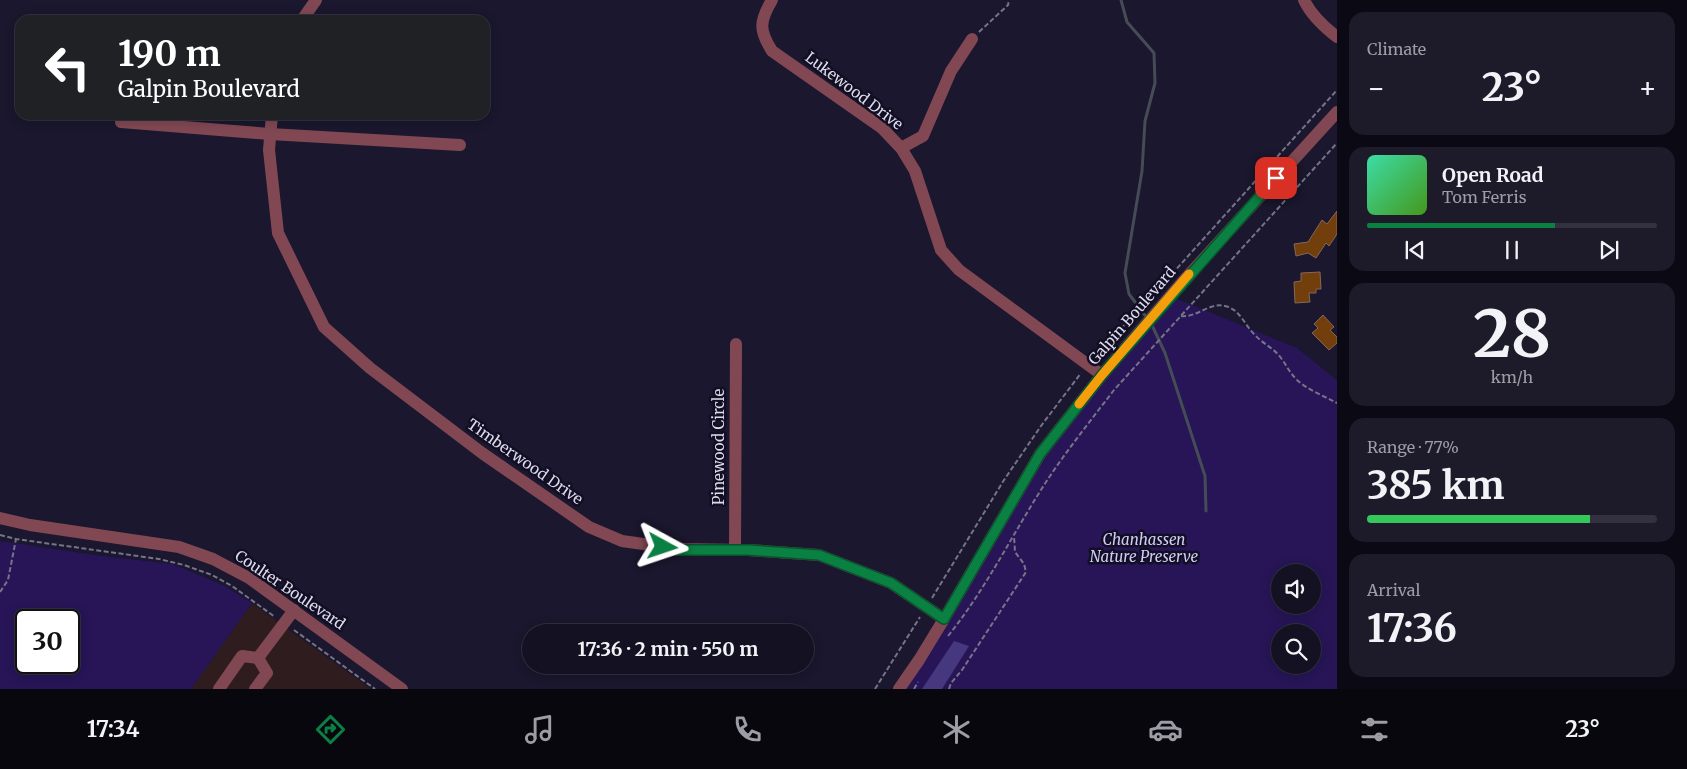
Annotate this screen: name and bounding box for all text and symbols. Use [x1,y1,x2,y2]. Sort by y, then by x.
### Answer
text: 190 m [118,32,221,76]
icon: left [35,35,100,100]
text: Climate [1367,39,1426,59]
street label: Lukewood Drive [801,48,907,134]
text: 23° [1482,64,1542,111]
text: − [1367,70,1386,106]
text: + [1638,70,1657,106]
text: Galpin Boulevard [118,75,300,103]
pin [1255,157,1297,199]
text: Open Road [1442,163,1544,187]
icon: arrive [1262,164,1290,192]
text: Tom Ferris [1442,187,1527,207]
icon: previous [1401,236,1429,264]
icon: pause [1498,236,1526,264]
icon: next [1595,236,1623,264]
street label: Galpin Boulevard [1084,263,1179,369]
text: 28 [1473,293,1551,375]
text: km/h [1491,367,1533,387]
street label: Pinewood Circle [709,389,728,505]
street label: Timberwood Drive [464,415,587,509]
text: Range · 77% [1367,437,1459,457]
text: 385 km [1367,462,1505,509]
position arrow [636,520,688,572]
park label: Chanhassen Nature Preserve [1090,530,1198,566]
street label: Coulter Boulevard [232,546,349,633]
map controls [1271,564,1321,674]
button: sound [1271,564,1321,614]
text: Arrival [1367,580,1420,600]
text: 17:36 [1367,605,1457,652]
speed limit sign: 30 [15,609,80,674]
button: search [1271,624,1321,674]
text: 17:36 · 2 min · 550 m [578,637,758,661]
icon: directions [313,712,348,747]
icon: music [522,712,557,747]
icon: phone [730,712,765,747]
icon: climate [939,712,974,747]
icon: car [1148,712,1183,747]
icon: filters [1357,712,1392,747]
text: 17:34 [87,715,139,743]
text: 23° [1565,715,1600,743]

